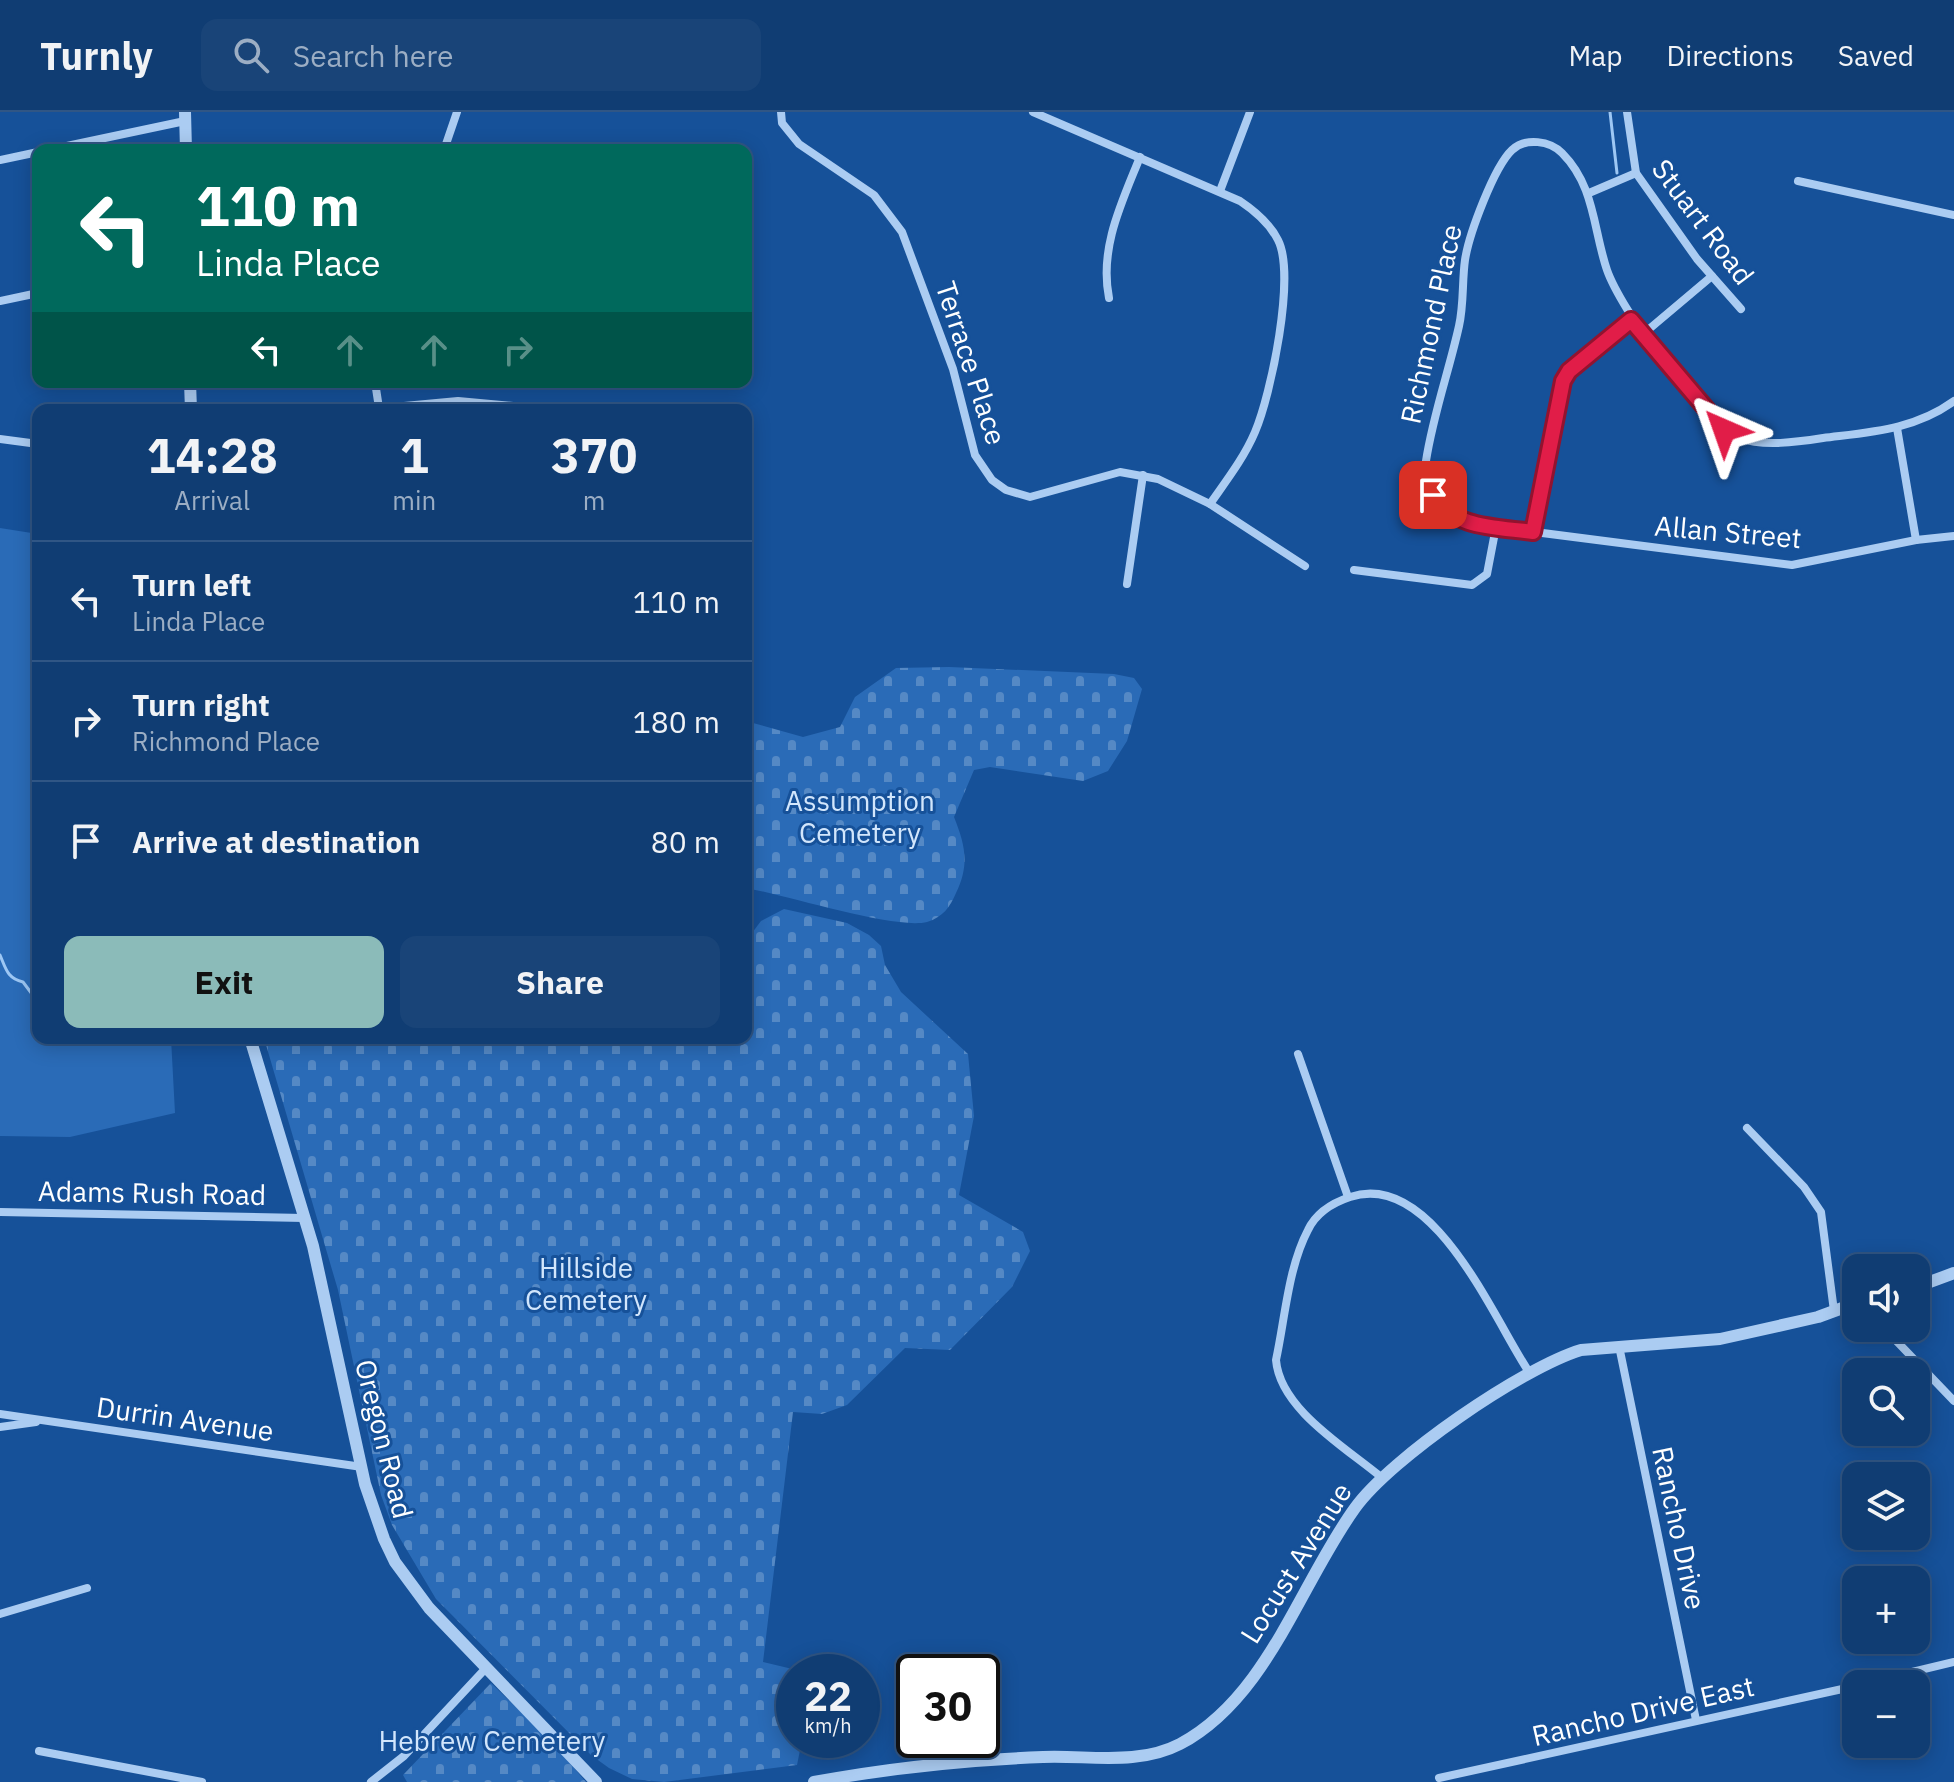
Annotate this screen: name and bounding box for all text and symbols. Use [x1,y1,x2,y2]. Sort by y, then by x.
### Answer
search box [201,19,761,91]
text: Turnly [40,31,153,80]
icon: search [229,33,273,77]
text: Search here [293,36,454,75]
text: Map [1568,37,1622,74]
text: Directions [1666,37,1794,74]
text: Saved [1838,37,1914,74]
street label: Stuart Road [1644,151,1763,292]
text: 110 m [196,169,360,241]
icon: left [64,176,168,280]
street label: Richmond Place [1391,221,1470,427]
text: Linda Place [196,239,381,286]
street label: Terrace Place [928,276,1015,449]
icon: left [244,328,288,372]
icon: ahead [328,328,372,372]
icon: ahead [412,328,456,372]
icon: right [496,328,540,372]
position arrow [1682,388,1766,472]
text: 14:28 [147,424,278,486]
text: 1 [400,424,429,486]
text: 370 [551,424,637,486]
pin [1399,461,1467,529]
icon: arrive [1411,473,1455,517]
text: Arrival [174,483,250,517]
text: min [392,483,436,517]
text: m [583,483,605,517]
street label: Allan Street [1653,507,1803,556]
text: Turn left [132,565,251,604]
icon: left [64,579,108,623]
text: 110 m [633,582,720,621]
text: Linda Place [132,604,265,638]
text: Turn right [132,685,270,724]
icon: right [64,699,108,743]
text: 180 m [633,702,720,741]
text: Richmond Place [132,724,320,758]
park label: Assumption Cemetery [785,782,935,851]
icon: arrive [64,819,108,863]
text: Arrive at destination [132,822,420,861]
text: 80 m [651,822,720,861]
button: Exit [64,936,384,1028]
button: Share [400,936,720,1028]
street label: Adams Rush Road [38,1172,266,1213]
park label: Hillside Cemetery [525,1249,647,1318]
map controls [1842,1254,1930,1758]
button: sound [1842,1254,1930,1342]
street label: Oregon Road [347,1356,422,1522]
button: search [1842,1358,1930,1446]
street label: Durrin Avenue [94,1388,276,1449]
street label: Rancho Drive [1644,1443,1715,1613]
button: layers [1842,1462,1930,1550]
street label: Locust Avenue [1231,1475,1360,1650]
button: + [1842,1566,1930,1654]
speed limit sign: 30 [896,1654,1000,1758]
street label: Rancho Drive East [1528,1667,1758,1754]
text: 22 [804,1670,852,1722]
button: − [1842,1670,1930,1758]
text: km/h [804,1712,852,1739]
park label: Hebrew Cemetery [378,1722,606,1759]

